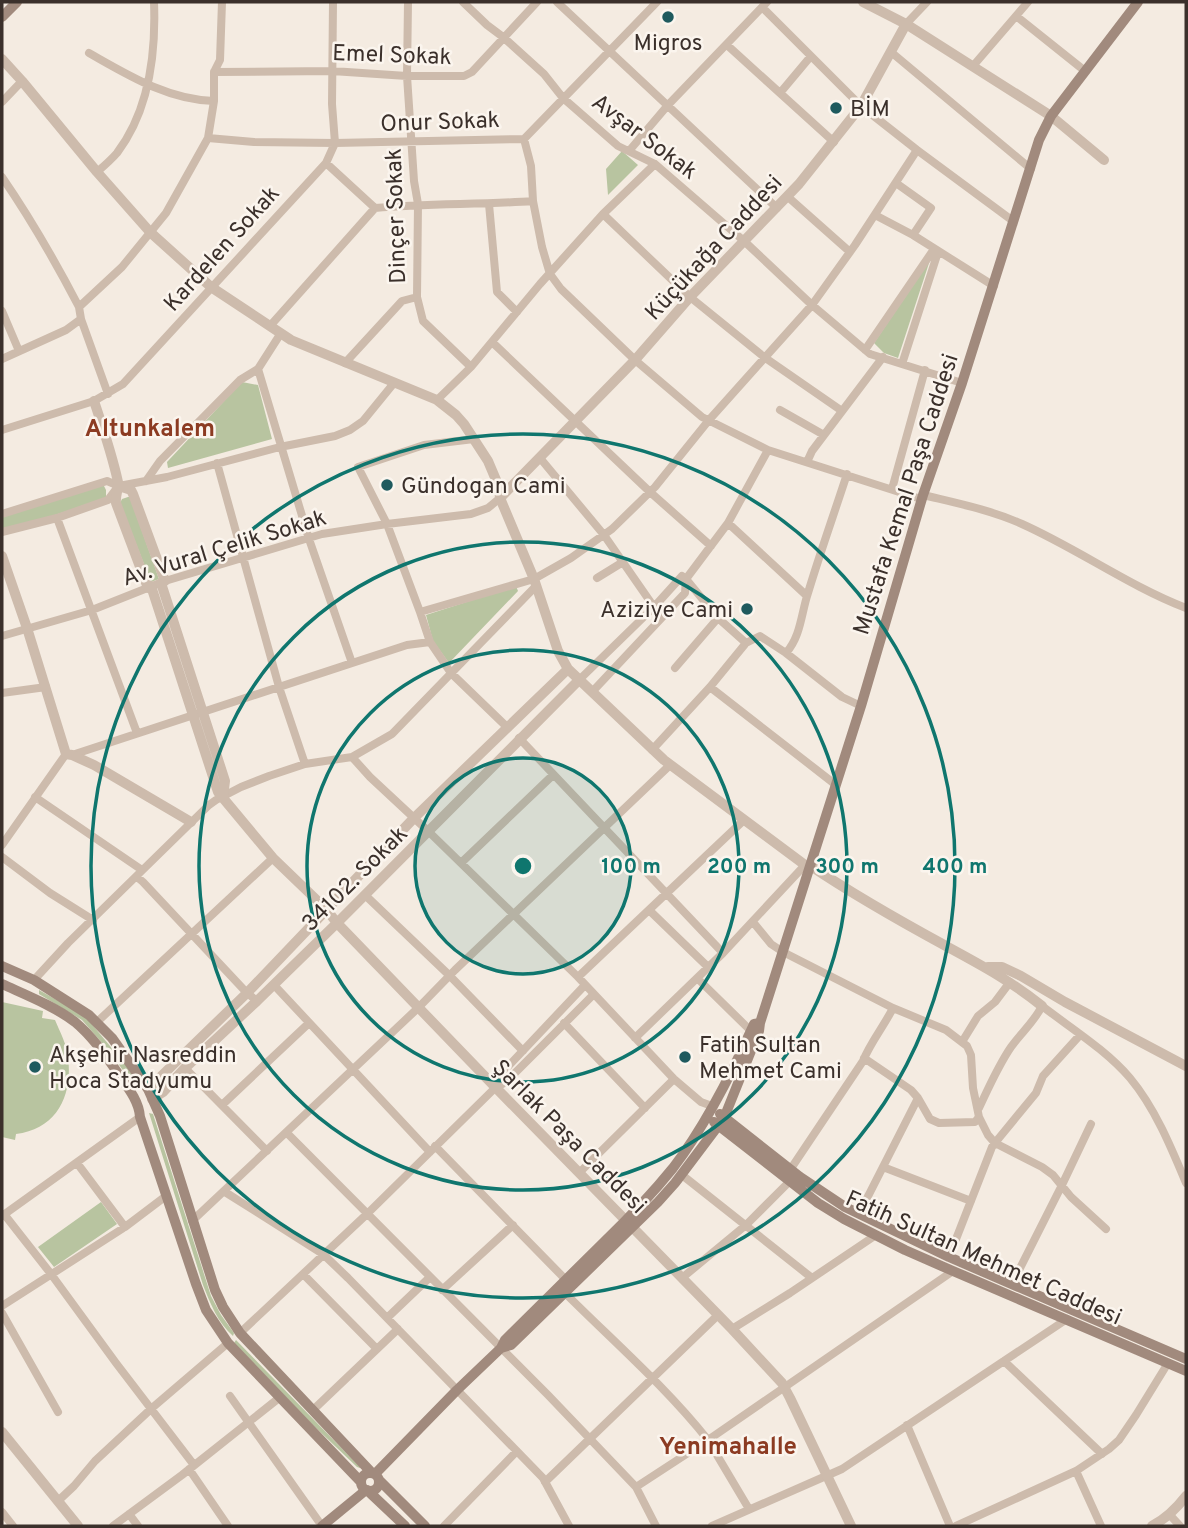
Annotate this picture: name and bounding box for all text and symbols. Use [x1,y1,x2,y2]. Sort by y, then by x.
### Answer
marker: Migros [660,9,676,25]
place label: Migros [633,30,703,59]
street label: Emel Sokak [332,40,452,73]
street label: Avşar Sokak [585,89,702,187]
place label: BİM [850,95,890,125]
marker: BİM [828,100,844,116]
street label: Onur Sokak [380,107,500,140]
street label: Dinçer Sokak [381,148,414,284]
street label: Küçükağa Caddesi [640,170,790,328]
street label: Kardelen Sokak [159,181,287,319]
street label: Mustafa Kemal Paşa Caddesi [848,350,967,639]
district label: Altunkalem [85,415,215,445]
place label: Gündogan Cami [401,473,566,502]
marker: Gündogan Cami [379,477,395,493]
street label: Av. Vural Çelik Sokak [119,505,330,594]
place label: Aziziye Cami [600,597,733,626]
marker: Aziziye Cami [739,601,755,617]
street label: 34102. Sokak [297,821,415,939]
centre of rings [511,854,535,878]
text: 100 m [601,854,661,881]
text: 200 m [707,854,771,881]
text: 300 m [815,854,879,881]
text: 400 m [923,854,987,881]
place label: Fatih Sultan Mehmet Cami [699,1032,842,1087]
place label: Akşehir Nasreddin Hoca Stadyumu [49,1042,237,1097]
marker: Fatih Sultan Mehmet Cami [677,1049,693,1065]
street label: Şarlak Paşa Caddesi [485,1054,652,1221]
marker: Akşehir Nasreddin Hoca Stadyumu [27,1059,43,1075]
street label: Fatih Sultan Mehmet Caddesi [840,1185,1126,1333]
district label: Yenimahalle [659,1433,797,1463]

